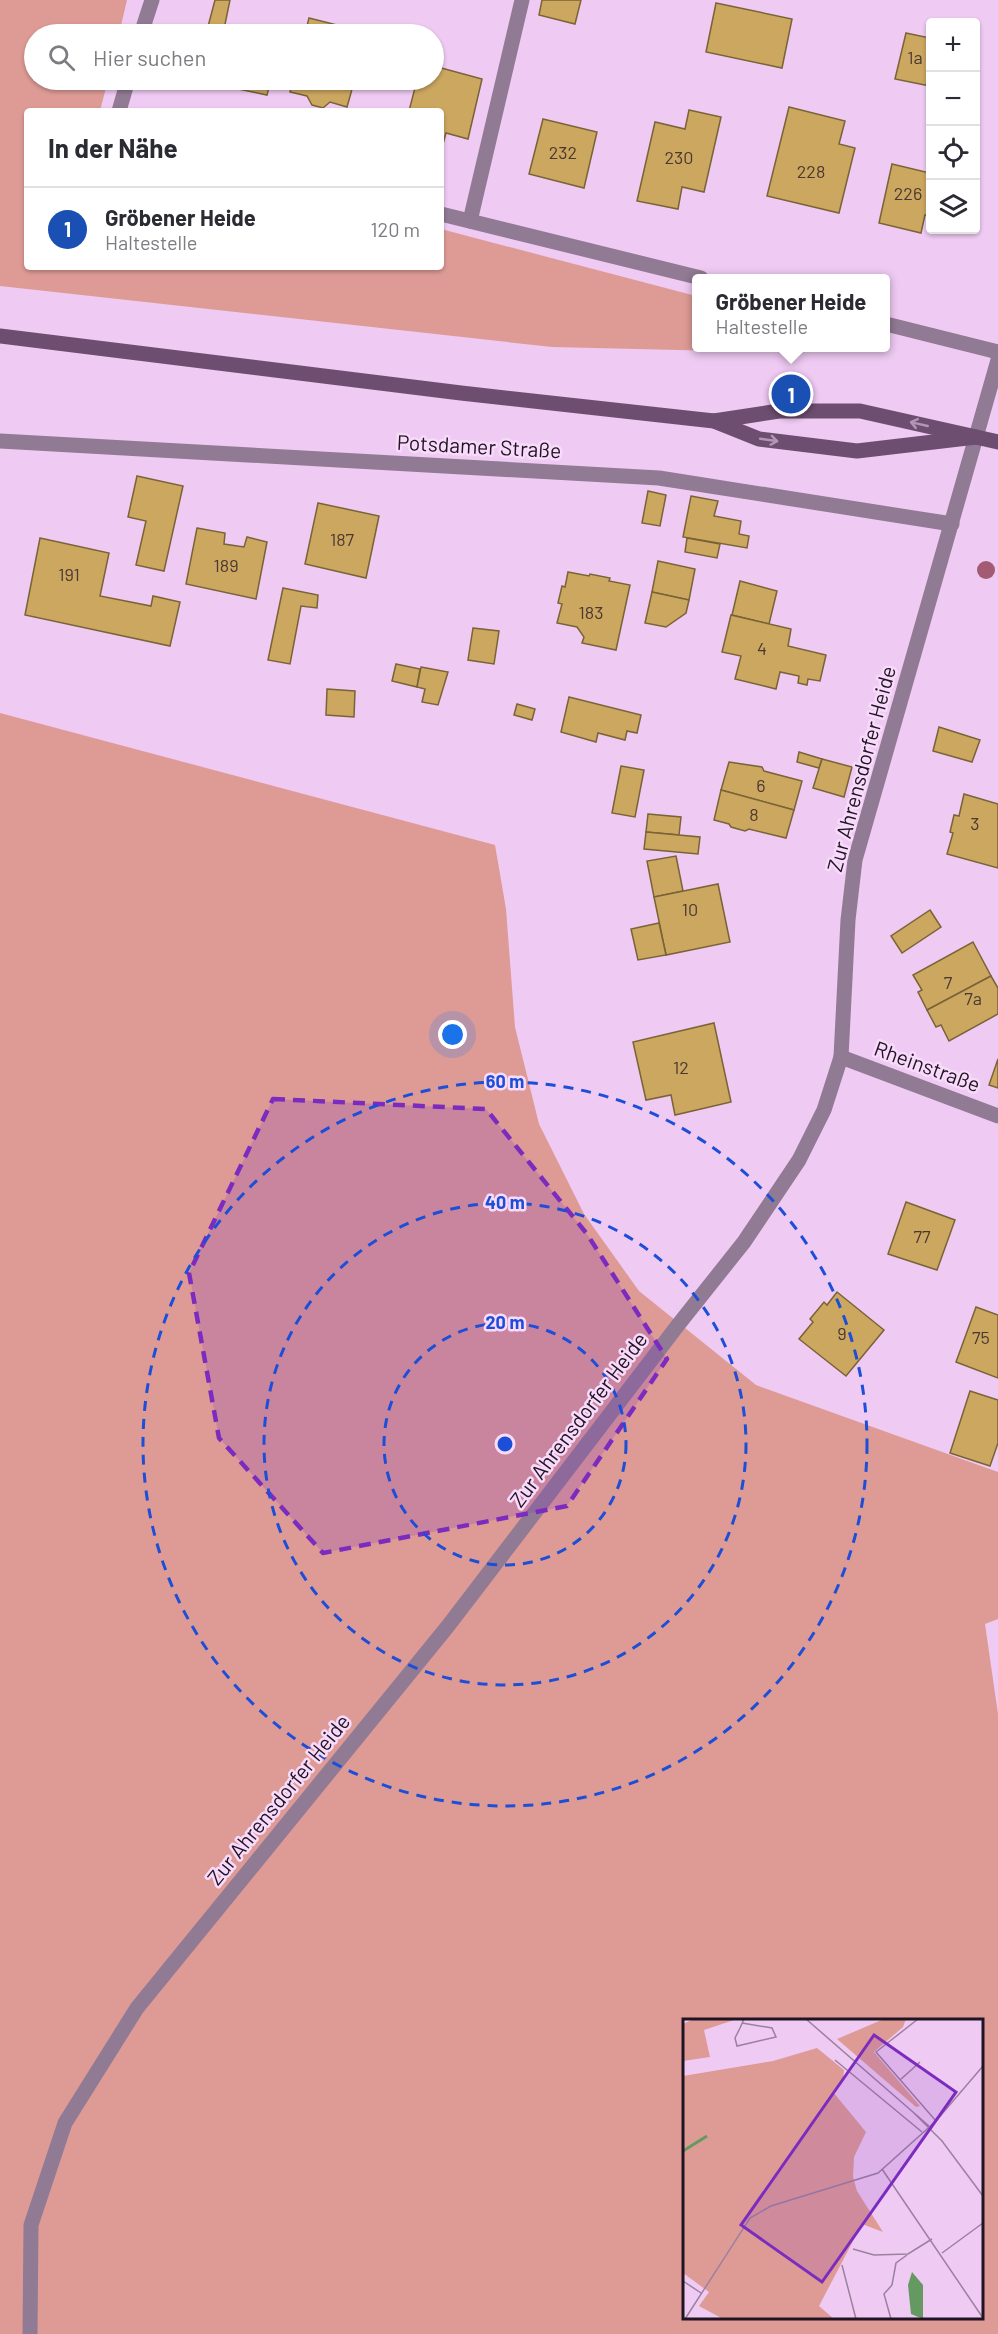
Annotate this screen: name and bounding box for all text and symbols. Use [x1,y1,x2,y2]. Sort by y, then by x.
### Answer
map controls [926,18,980,234]
button: + [926,18,980,72]
search box [24,24,444,90]
icon: search [45,41,78,74]
text: Hier suchen [93,44,206,70]
house number: 1a [907,46,923,68]
button: − [926,72,980,126]
button: locate [926,126,980,180]
text: In der Nähe [48,132,178,163]
house number: 232 [549,141,577,163]
house number: 230 [665,146,693,168]
house number: 228 [797,160,825,182]
button: layers [926,180,980,234]
house number: 226 [894,182,922,204]
text: Gröbener Heide [105,204,256,230]
text: 1 [64,217,71,241]
text: 120 m [370,217,420,241]
text: Haltestelle [105,230,197,254]
popup [692,274,890,352]
text: Gröbener Heide [716,288,866,314]
text: Haltestelle [716,314,808,338]
pin: 1 [772,372,810,416]
one-way arrow [910,418,929,430]
street label: Potsdamer Straße [396,429,562,462]
one-way arrow [758,434,778,445]
house number: 187 [330,528,355,550]
house number: 189 [213,554,239,576]
house number: 191 [58,563,80,585]
house number: 183 [579,601,603,623]
house number: 4 [757,637,767,659]
street label: Zur Ahrensdorfer Heide [821,663,900,874]
house number: 6 [756,774,766,796]
house number: 8 [749,803,759,825]
house number: 3 [970,812,980,834]
house number: 10 [682,898,698,920]
house number: 7 [944,971,953,993]
house number: 7a [964,987,982,1009]
your location [438,1020,467,1049]
street label: Rheinstraße [871,1035,984,1096]
house number: 12 [673,1056,689,1078]
text: 60 m [486,1070,524,1092]
text: 40 m [485,1191,525,1213]
house number: 77 [913,1225,931,1247]
text: 20 m [486,1311,524,1333]
house number: 9 [837,1322,847,1344]
house number: 75 [972,1326,990,1348]
street label: Zur Ahrensdorfer Heide [504,1327,652,1511]
centre of rings [495,1434,515,1454]
street label: Zur Ahrensdorfer Heide [201,1709,354,1889]
inset map [683,2019,983,2319]

